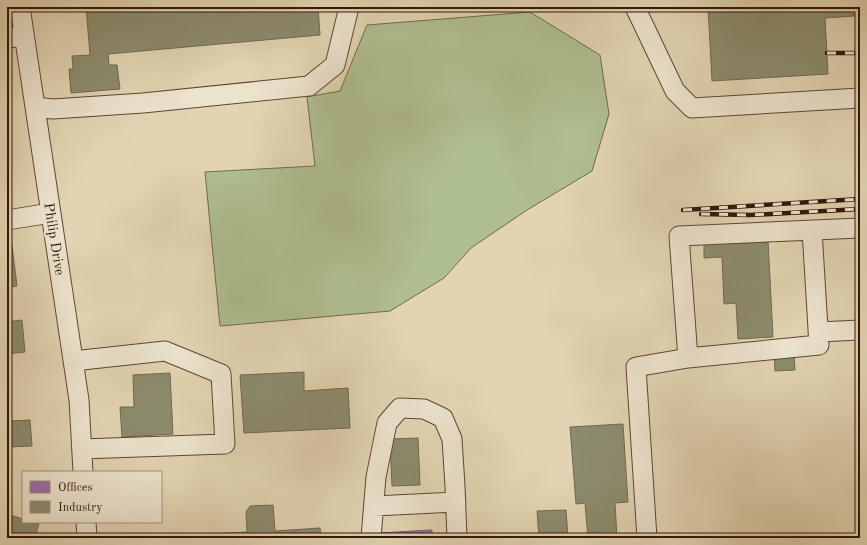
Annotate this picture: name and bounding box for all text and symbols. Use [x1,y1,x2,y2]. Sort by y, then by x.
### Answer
street label: Philip Drive [41,202,67,276]
legend [22,471,162,523]
text: Offices [58,482,93,494]
text: Industry [58,502,103,514]

